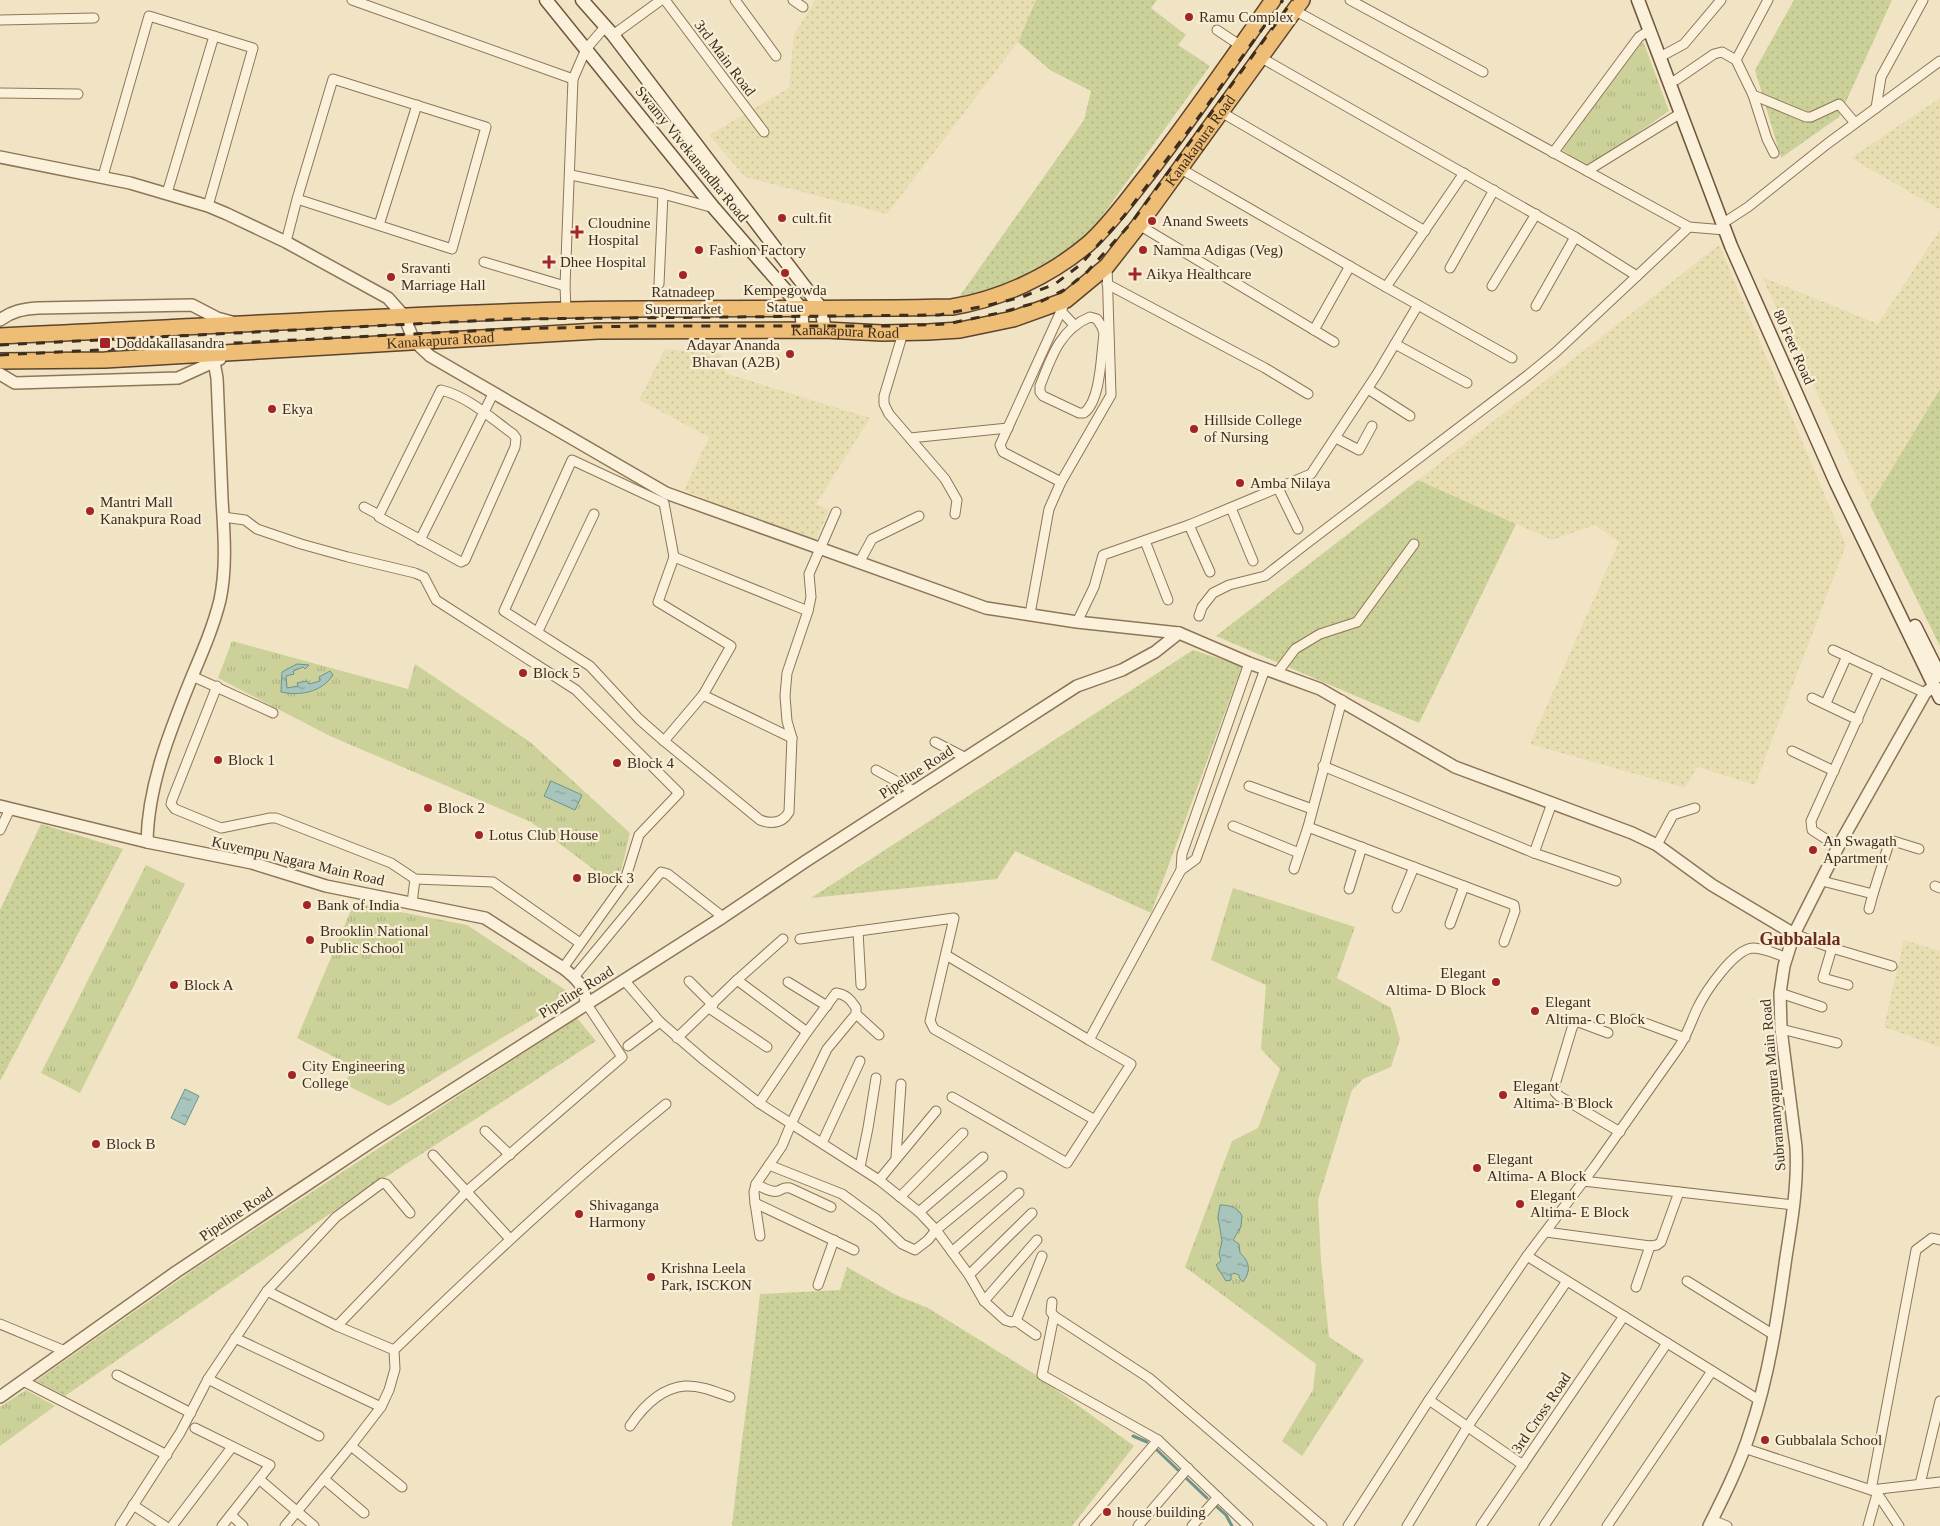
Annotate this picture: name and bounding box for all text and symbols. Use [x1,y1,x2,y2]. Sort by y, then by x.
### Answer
place label: Ramu Complex [1199,9,1294,25]
marker: Ramu Complex [1183,11,1195,23]
street label: 3rd Main Road [691,17,759,99]
street label: Swamy Vivekanandha Road [632,83,752,225]
street label: Kanakapura Road [1162,92,1239,189]
place label: cult.fit [792,210,832,226]
marker: cult.fit [776,212,788,224]
place label: Anand Sweets [1162,213,1248,229]
place label: Cloudnine Hospital [588,215,651,248]
marker: Anand Sweets [1146,215,1158,227]
marker: Cloudnine Hospital [570,225,584,239]
place label: Fashion Factory [709,242,807,258]
place label: Namma Adigas (Veg) [1153,242,1283,259]
marker: Fashion Factory [693,244,705,256]
marker: Namma Adigas (Veg) [1137,244,1149,256]
place label: Dhee Hospital [560,254,646,270]
marker: Dhee Hospital [542,255,556,269]
place label: Sravanti Marriage Hall [401,260,486,293]
place label: Aikya Healthcare [1146,266,1252,282]
marker: Kempegowda Statue [779,267,791,279]
marker: Aikya Healthcare [1128,267,1142,281]
marker: Ratnadeep Supermarket [677,269,689,281]
marker: Sravanti Marriage Hall [385,271,397,283]
place label: Kempegowda Statue [743,282,827,315]
place label: Ratnadeep Supermarket [645,284,722,317]
street label: 80 Feet Road [1770,307,1818,387]
street label: Kanakapura Road [791,322,900,341]
street label: Kanakapura Road [386,329,495,351]
place label: Doddakallasandra [116,335,225,351]
marker: Doddakallasandra [98,336,112,350]
place label: Adayar Ananda Bhavan (A2B) [686,337,780,371]
marker: Adayar Ananda Bhavan (A2B) [784,348,796,360]
place label: Ekya [282,401,313,417]
marker: Ekya [266,403,278,415]
place label: Hillside College of Nursing [1204,412,1302,445]
marker: Hillside College of Nursing [1188,423,1200,435]
place label: Amba Nilaya [1250,475,1331,491]
marker: Amba Nilaya [1234,477,1246,489]
place label: Mantri Mall Kanakpura Road [100,494,202,527]
marker: Mantri Mall Kanakpura Road [84,505,96,517]
place label: Block 5 [533,665,580,681]
marker: Block 5 [517,667,529,679]
street label: Pipeline Road [876,742,956,802]
place label: Block 1 [228,752,275,768]
marker: Block 1 [212,754,224,766]
place label: Block 4 [627,755,675,771]
marker: Block 4 [611,757,623,769]
place label: Block 2 [438,800,485,816]
marker: Block 2 [422,802,434,814]
place label: Lotus Club House [489,827,599,843]
marker: Lotus Club House [473,829,485,841]
street label: Kuvempu Nagara Main Road [210,833,387,889]
place label: An Swagath Apartment [1823,833,1897,866]
marker: An Swagath Apartment [1807,844,1819,856]
place label: Block 3 [587,870,634,886]
marker: Block 3 [571,872,583,884]
place label: Bank of India [317,897,400,913]
marker: Bank of India [301,899,313,911]
place label: Brooklin National Public School [320,923,429,956]
district label: Gubbalala [1759,929,1841,949]
marker: Brooklin National Public School [304,934,316,946]
street label: Pipeline Road [536,963,617,1021]
place label: Elegant Altima- D Block [1385,965,1487,998]
marker: Elegant Altima- D Block [1490,976,1502,988]
place label: Block A [184,977,234,993]
marker: Block A [168,979,180,991]
place label: Elegant Altima- C Block [1545,994,1645,1027]
street label: Subramanyapura Main Road [1757,998,1788,1172]
marker: Elegant Altima- C Block [1529,1005,1541,1017]
place label: City Engineering College [302,1058,405,1091]
marker: City Engineering College [286,1069,298,1081]
place label: Elegant Altima- B Block [1513,1078,1613,1111]
marker: Elegant Altima- B Block [1497,1089,1509,1101]
place label: Block B [106,1136,156,1152]
marker: Block B [90,1138,102,1150]
place label: Elegant Altima- A Block [1487,1151,1587,1184]
marker: Elegant Altima- A Block [1471,1162,1483,1174]
street label: Pipeline Road [196,1183,276,1244]
place label: Elegant Altima- E Block [1530,1187,1630,1220]
place label: Shivaganga Harmony [589,1197,659,1230]
marker: Elegant Altima- E Block [1514,1198,1526,1210]
marker: Shivaganga Harmony [573,1208,585,1220]
place label: Krishna Leela Park, ISCKON [661,1260,752,1293]
marker: Krishna Leela Park, ISCKON [645,1271,657,1283]
street label: 3rd Cross Road [1508,1369,1574,1456]
place label: Gubbalala School [1775,1432,1882,1448]
marker: Gubbalala School [1759,1434,1771,1446]
place label: house building [1117,1504,1206,1520]
marker: house building [1101,1506,1113,1518]

